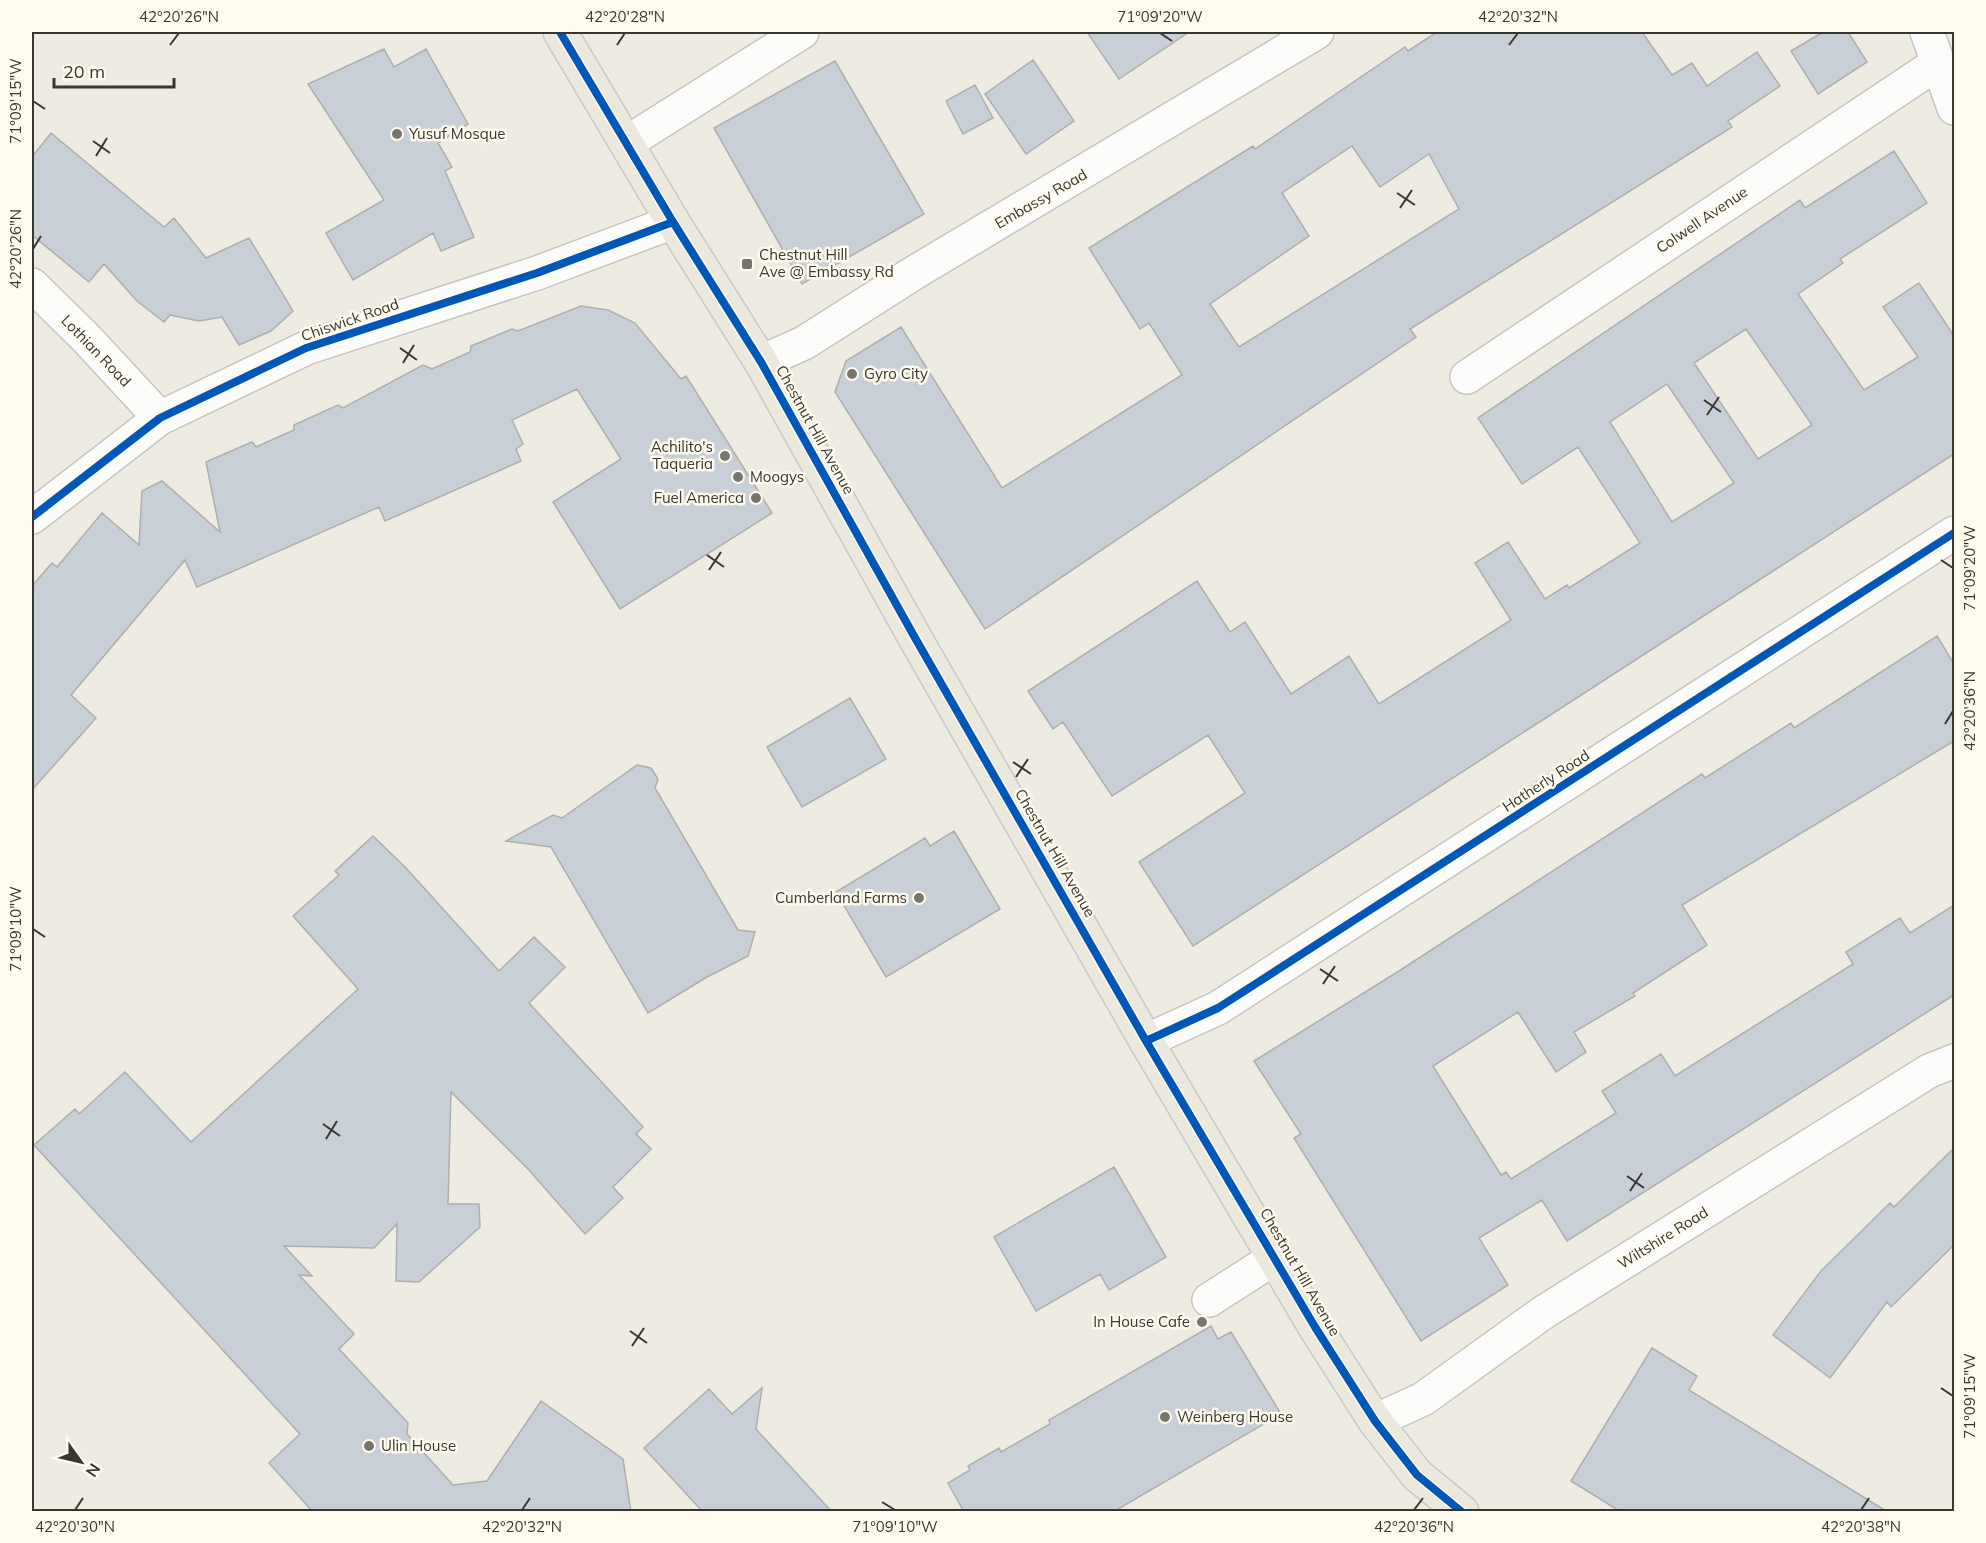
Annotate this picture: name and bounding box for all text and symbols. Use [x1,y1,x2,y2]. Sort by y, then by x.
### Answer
text: 42°20'26"N [139,7,219,26]
text: 42°20'28"N [585,7,665,26]
text: 71°09'20"W [1117,7,1203,26]
text: 42°20'32"N [1478,7,1558,26]
scale bar [54,51,174,89]
text: 71°09'15"W [6,58,25,144]
text: 20 m [63,60,105,83]
place label: Yusuf Mosque [408,124,505,143]
marker: Yusuf Mosque [390,127,404,141]
street label: Embassy Road [991,164,1090,233]
street label: Colwell Avenue [1652,182,1751,257]
text: 42°20'26"N [6,209,25,289]
place label: Chestnut Hill Ave @ Embassy Rd [759,245,894,281]
marker: Chestnut Hill Ave @ Embassy Rd [740,257,754,271]
street label: Chiswick Road [298,294,401,345]
street label: Lothian Road [57,311,135,391]
street label: Chestnut Hill Avenue [772,362,859,498]
place label: Gyro City [864,364,928,383]
marker: Gyro City [845,367,859,381]
place label: Achilito's Taqueria [651,437,713,473]
marker: Achilito's Taqueria [718,449,732,463]
place label: Moogys [750,467,804,486]
marker: Moogys [731,470,745,484]
place label: Fuel America [654,488,744,507]
marker: Fuel America [749,491,763,505]
text: 71°09'20"W [1960,525,1979,611]
text: 42°20'36"N [1960,671,1979,751]
street label: Hatherly Road [1498,745,1593,816]
street label: Chestnut Hill Avenue [1011,785,1100,920]
text: 71°09'10"W [6,886,25,972]
place label: Cumberland Farms [775,888,907,907]
marker: Cumberland Farms [912,891,926,905]
street label: Wiltshire Road [1614,1202,1711,1273]
street label: Chestnut Hill Avenue [1256,1204,1345,1339]
place label: In House Cafe [1093,1312,1190,1331]
marker: In House Cafe [1195,1315,1209,1329]
text: 71°09'15"W [1960,1353,1979,1439]
place label: Weinberg House [1177,1407,1293,1426]
marker: Weinberg House [1158,1410,1172,1424]
north arrow [51,1432,111,1492]
place label: Ulin House [381,1436,456,1455]
marker: Ulin House [362,1439,376,1453]
text: N [82,1460,105,1481]
text: 42°20'30"N [35,1517,115,1536]
text: 42°20'32"N [482,1517,562,1536]
text: 71°09'10"W [852,1517,938,1536]
text: 42°20'36"N [1374,1517,1454,1536]
text: 42°20'38"N [1821,1517,1901,1536]

